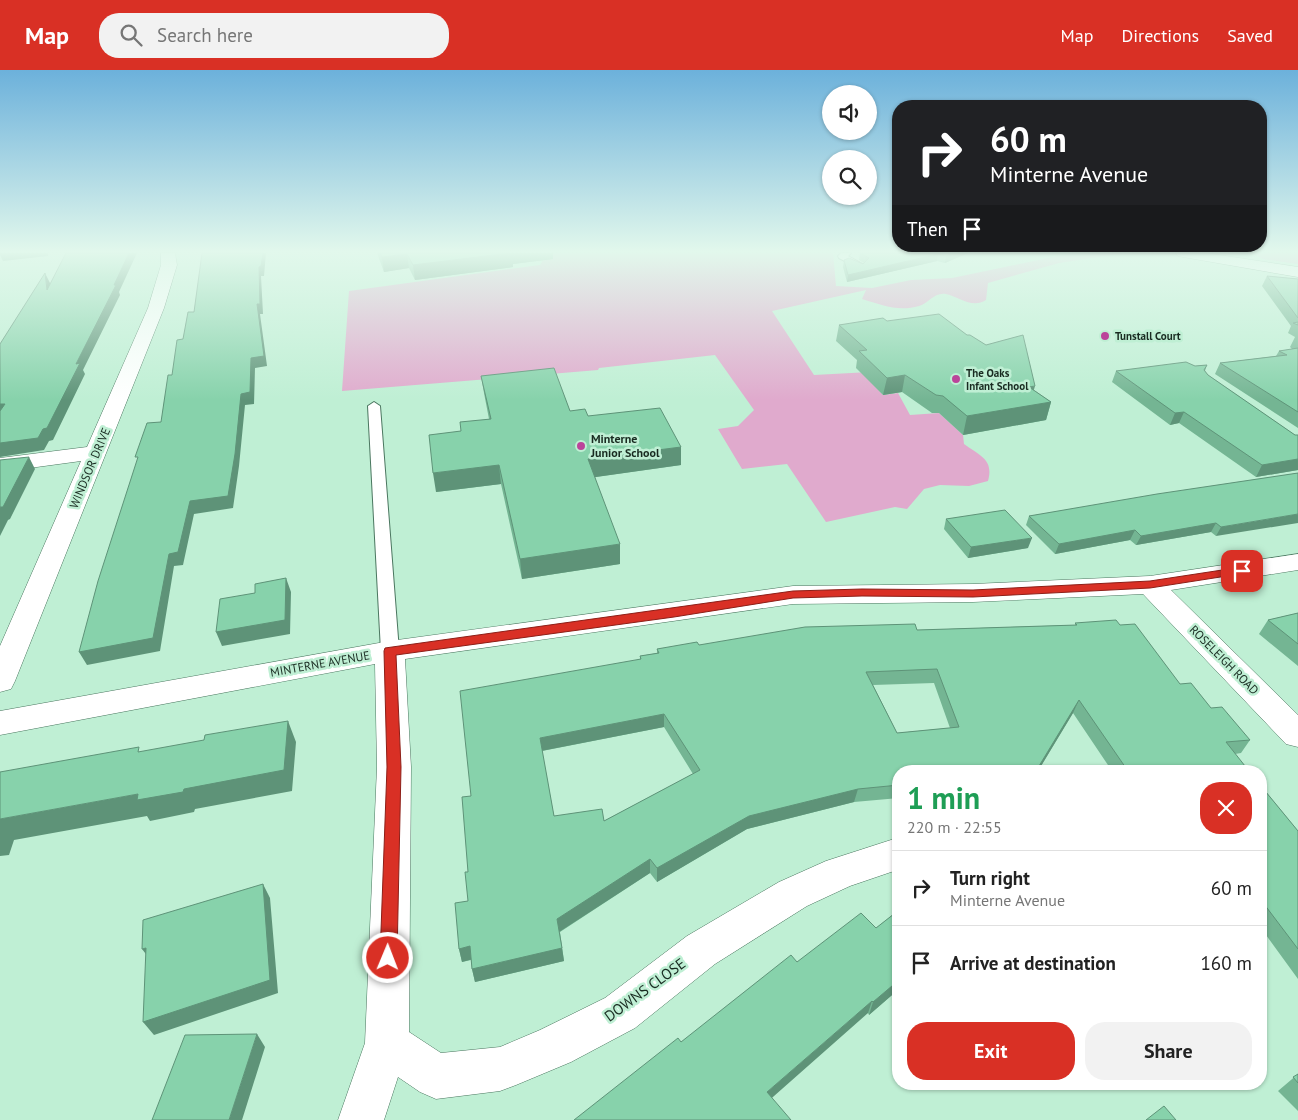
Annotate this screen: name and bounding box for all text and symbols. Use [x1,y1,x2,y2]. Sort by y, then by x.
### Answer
search box [99,13,449,58]
text: Map [25,20,69,51]
icon: search [117,21,145,49]
text: Search here [157,23,253,47]
text: Map [1061,24,1093,47]
text: Directions [1121,24,1199,47]
text: Saved [1227,24,1273,47]
map controls [822,85,877,205]
button: sound [822,85,877,140]
text: 60 m [990,116,1067,162]
icon: right [907,120,972,185]
button: search [822,150,877,205]
text: Minterne Avenue [990,160,1148,188]
icon: arrive [958,215,986,243]
text: Then [907,217,948,241]
place label: Tunstall Court [1115,329,1181,343]
marker: Tunstall Court [1099,330,1111,342]
place label: The Oaks Infant School [966,366,1029,393]
marker: The Oaks Infant School [950,373,962,385]
street label: WINDSOR DRIVE [66,425,113,510]
place label: Minterne Junior School [590,431,660,460]
marker: Minterne Junior School [575,440,587,452]
pin [1221,550,1263,592]
icon: arrive [1228,557,1256,585]
street label: ROSELEIGH ROAD [1187,622,1262,697]
street label: MINTERNE AVENUE [269,647,371,680]
text: 1 min [907,778,980,817]
button: close [1200,782,1252,834]
text: 220 m · 22:55 [907,817,1002,837]
text: Turn right [950,866,1030,890]
icon: right [907,874,935,902]
text: 60 m [1211,876,1252,900]
text: Minterne Avenue [950,890,1065,910]
position arrow [361,931,413,983]
icon: arrive [907,949,935,977]
text: Arrive at destination [950,951,1116,975]
text: 160 m [1200,951,1252,975]
street label: DOWNS CLOSE [600,954,689,1025]
button: Exit [907,1022,1075,1080]
button: Share [1085,1022,1252,1080]

